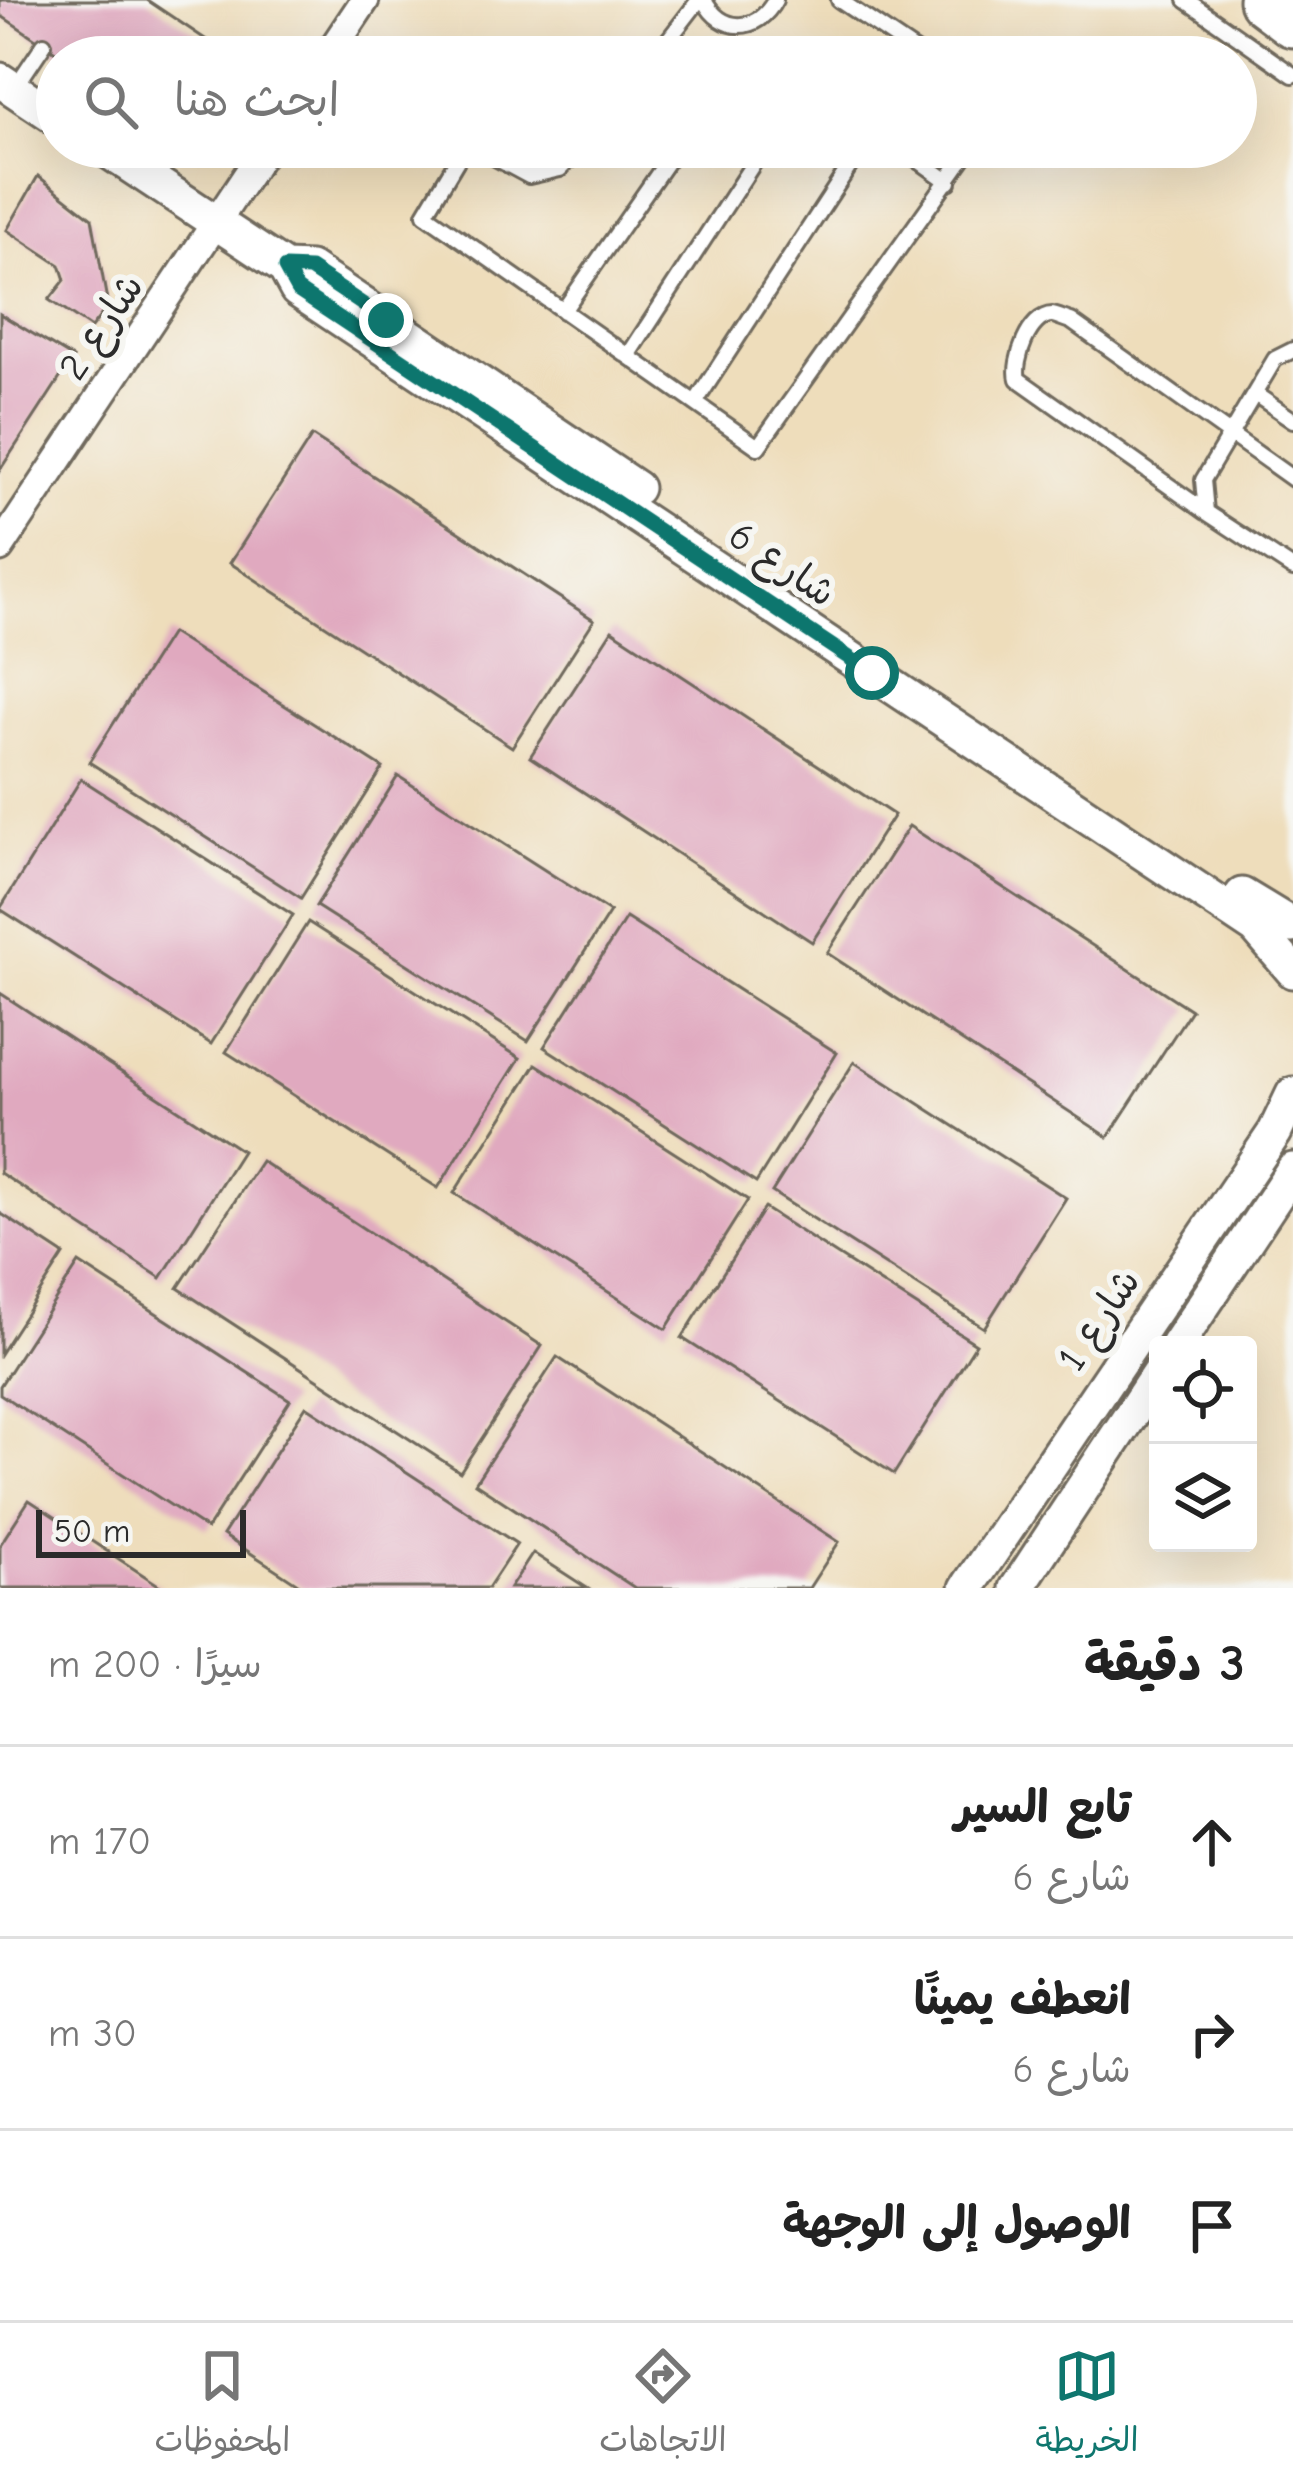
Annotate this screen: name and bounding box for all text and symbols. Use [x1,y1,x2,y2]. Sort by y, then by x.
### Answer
search box [36,36,1257,168]
icon: search [78,69,144,135]
text: ابحث هنا [174,74,339,126]
street label: شارع 2 [50,265,156,391]
route end [359,293,413,347]
street label: شارع 6 [718,512,844,619]
route start [845,646,899,700]
street label: شارع 1 [1049,1260,1153,1381]
map controls [1149,1336,1257,1552]
button: locate [1149,1336,1257,1444]
button: layers [1149,1444,1257,1552]
scale bar [36,1504,246,1557]
text: 50 m [54,1512,130,1550]
text: 3 دقيقة [1084,1634,1245,1693]
text: سيرًا · 200 m [48,1642,262,1687]
text: تابع السير [955,1781,1131,1833]
icon: ahead [1179,1809,1245,1875]
text: 170 m [48,1819,151,1864]
text: شارع 6 [1012,1855,1131,1900]
text: انعطف يمينًا [914,1973,1131,2025]
icon: right [1179,2001,1245,2067]
text: 30 m [48,2011,137,2056]
text: شارع 6 [1012,2047,1131,2092]
icon: arrive [1179,2193,1245,2259]
text: الوصول إلى الوجهة [783,2197,1131,2249]
tab: المحفوظات [154,2343,290,2469]
tab: الاتجاهات [599,2343,727,2469]
tab: الخريطة [1036,2343,1139,2469]

